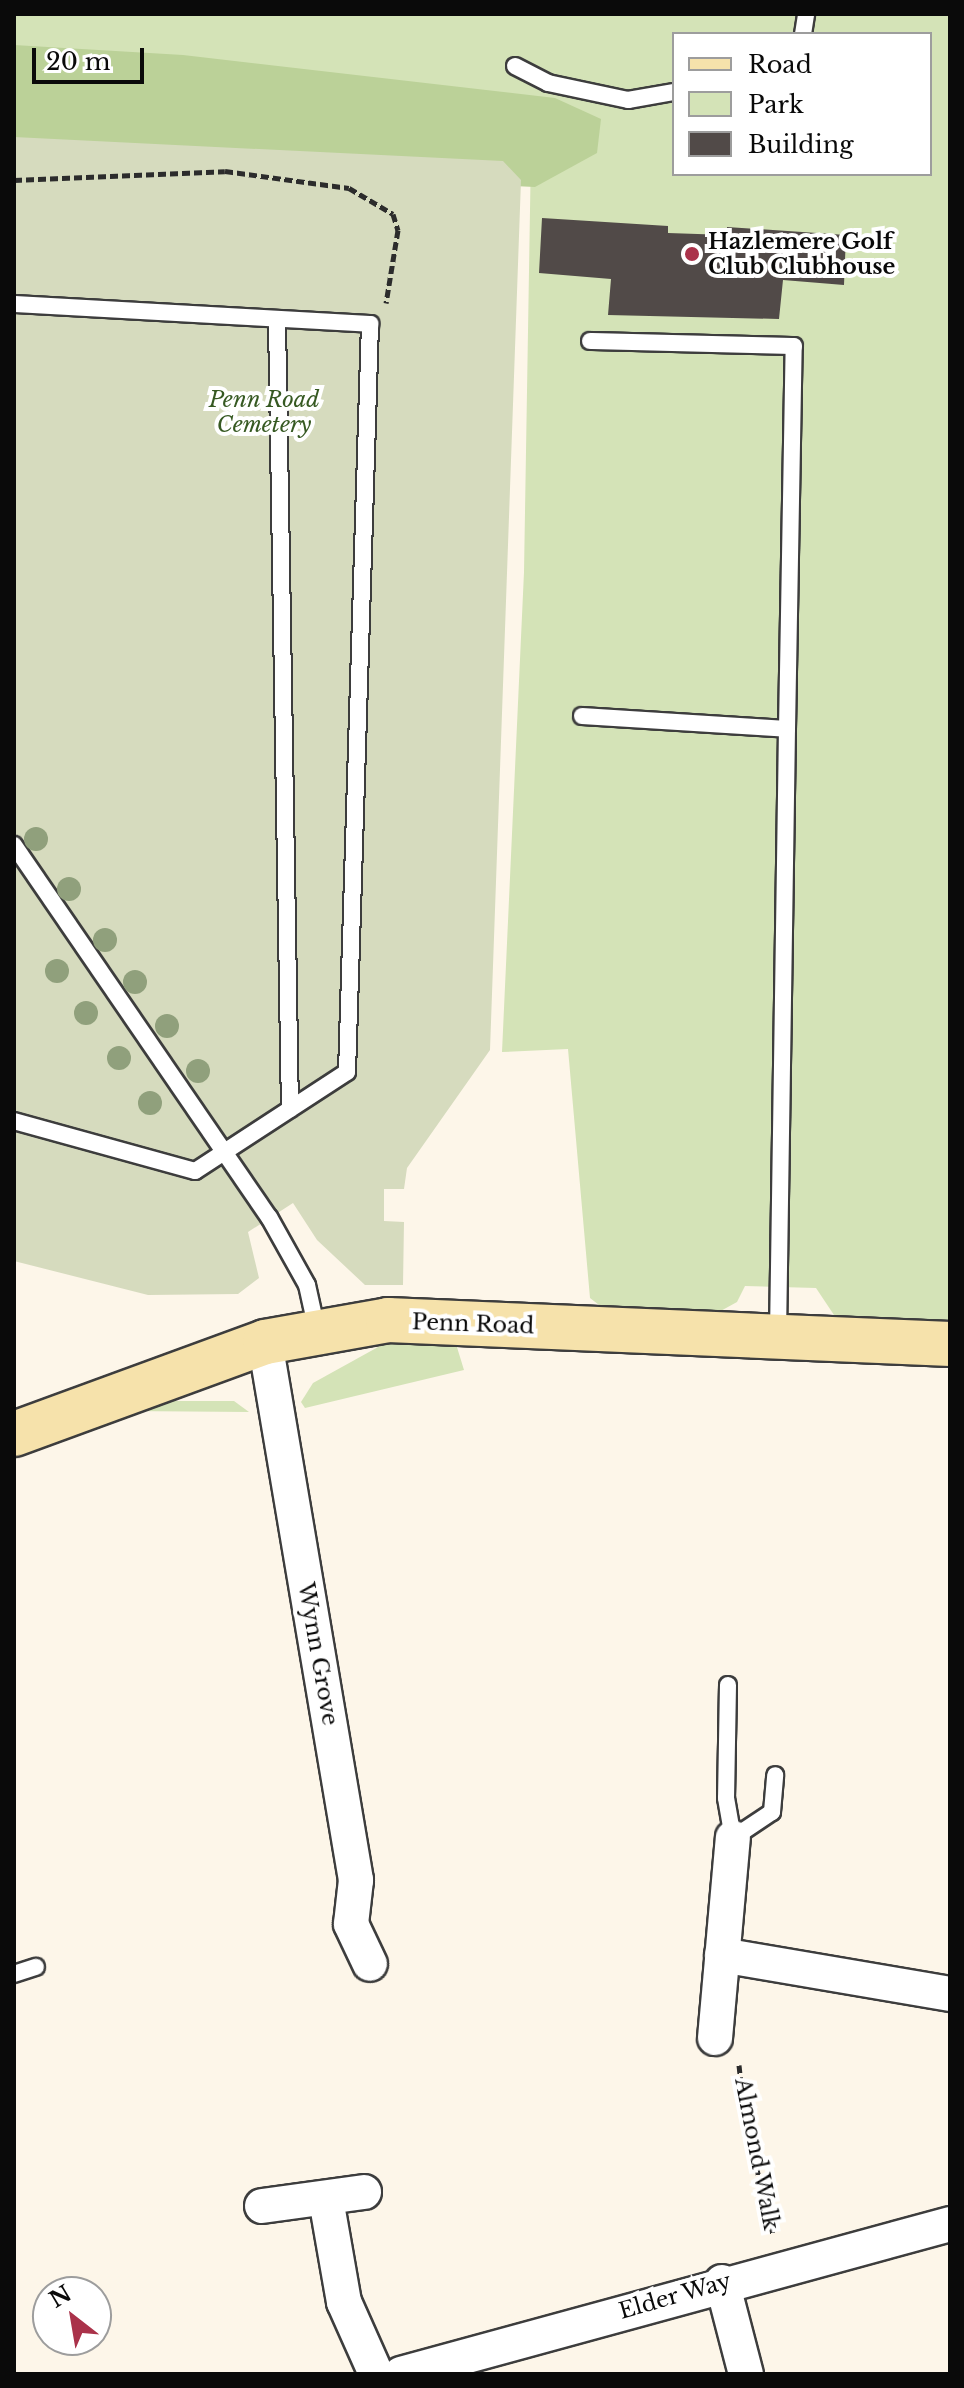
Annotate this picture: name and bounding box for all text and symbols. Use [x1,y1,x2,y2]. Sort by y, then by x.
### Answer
scale bar [36,32,148,82]
legend [672,32,932,176]
text: 20 m [46,47,111,76]
text: Road [748,50,812,79]
text: Park [748,90,804,119]
text: Building [748,130,854,159]
place label: Hazlemere Golf Club Clubhouse [708,228,895,280]
marker: Hazlemere Golf Club Clubhouse [683,245,701,263]
park label: Penn Road Cemetery [208,386,320,438]
street label: Penn Road [411,1309,535,1339]
street label: Wynn Grove [292,1580,344,1728]
street label: Almond Walk [729,2075,785,2233]
street label: Elder Way [615,2267,735,2325]
north arrow [32,2276,112,2356]
text: N [45,2280,76,2314]

